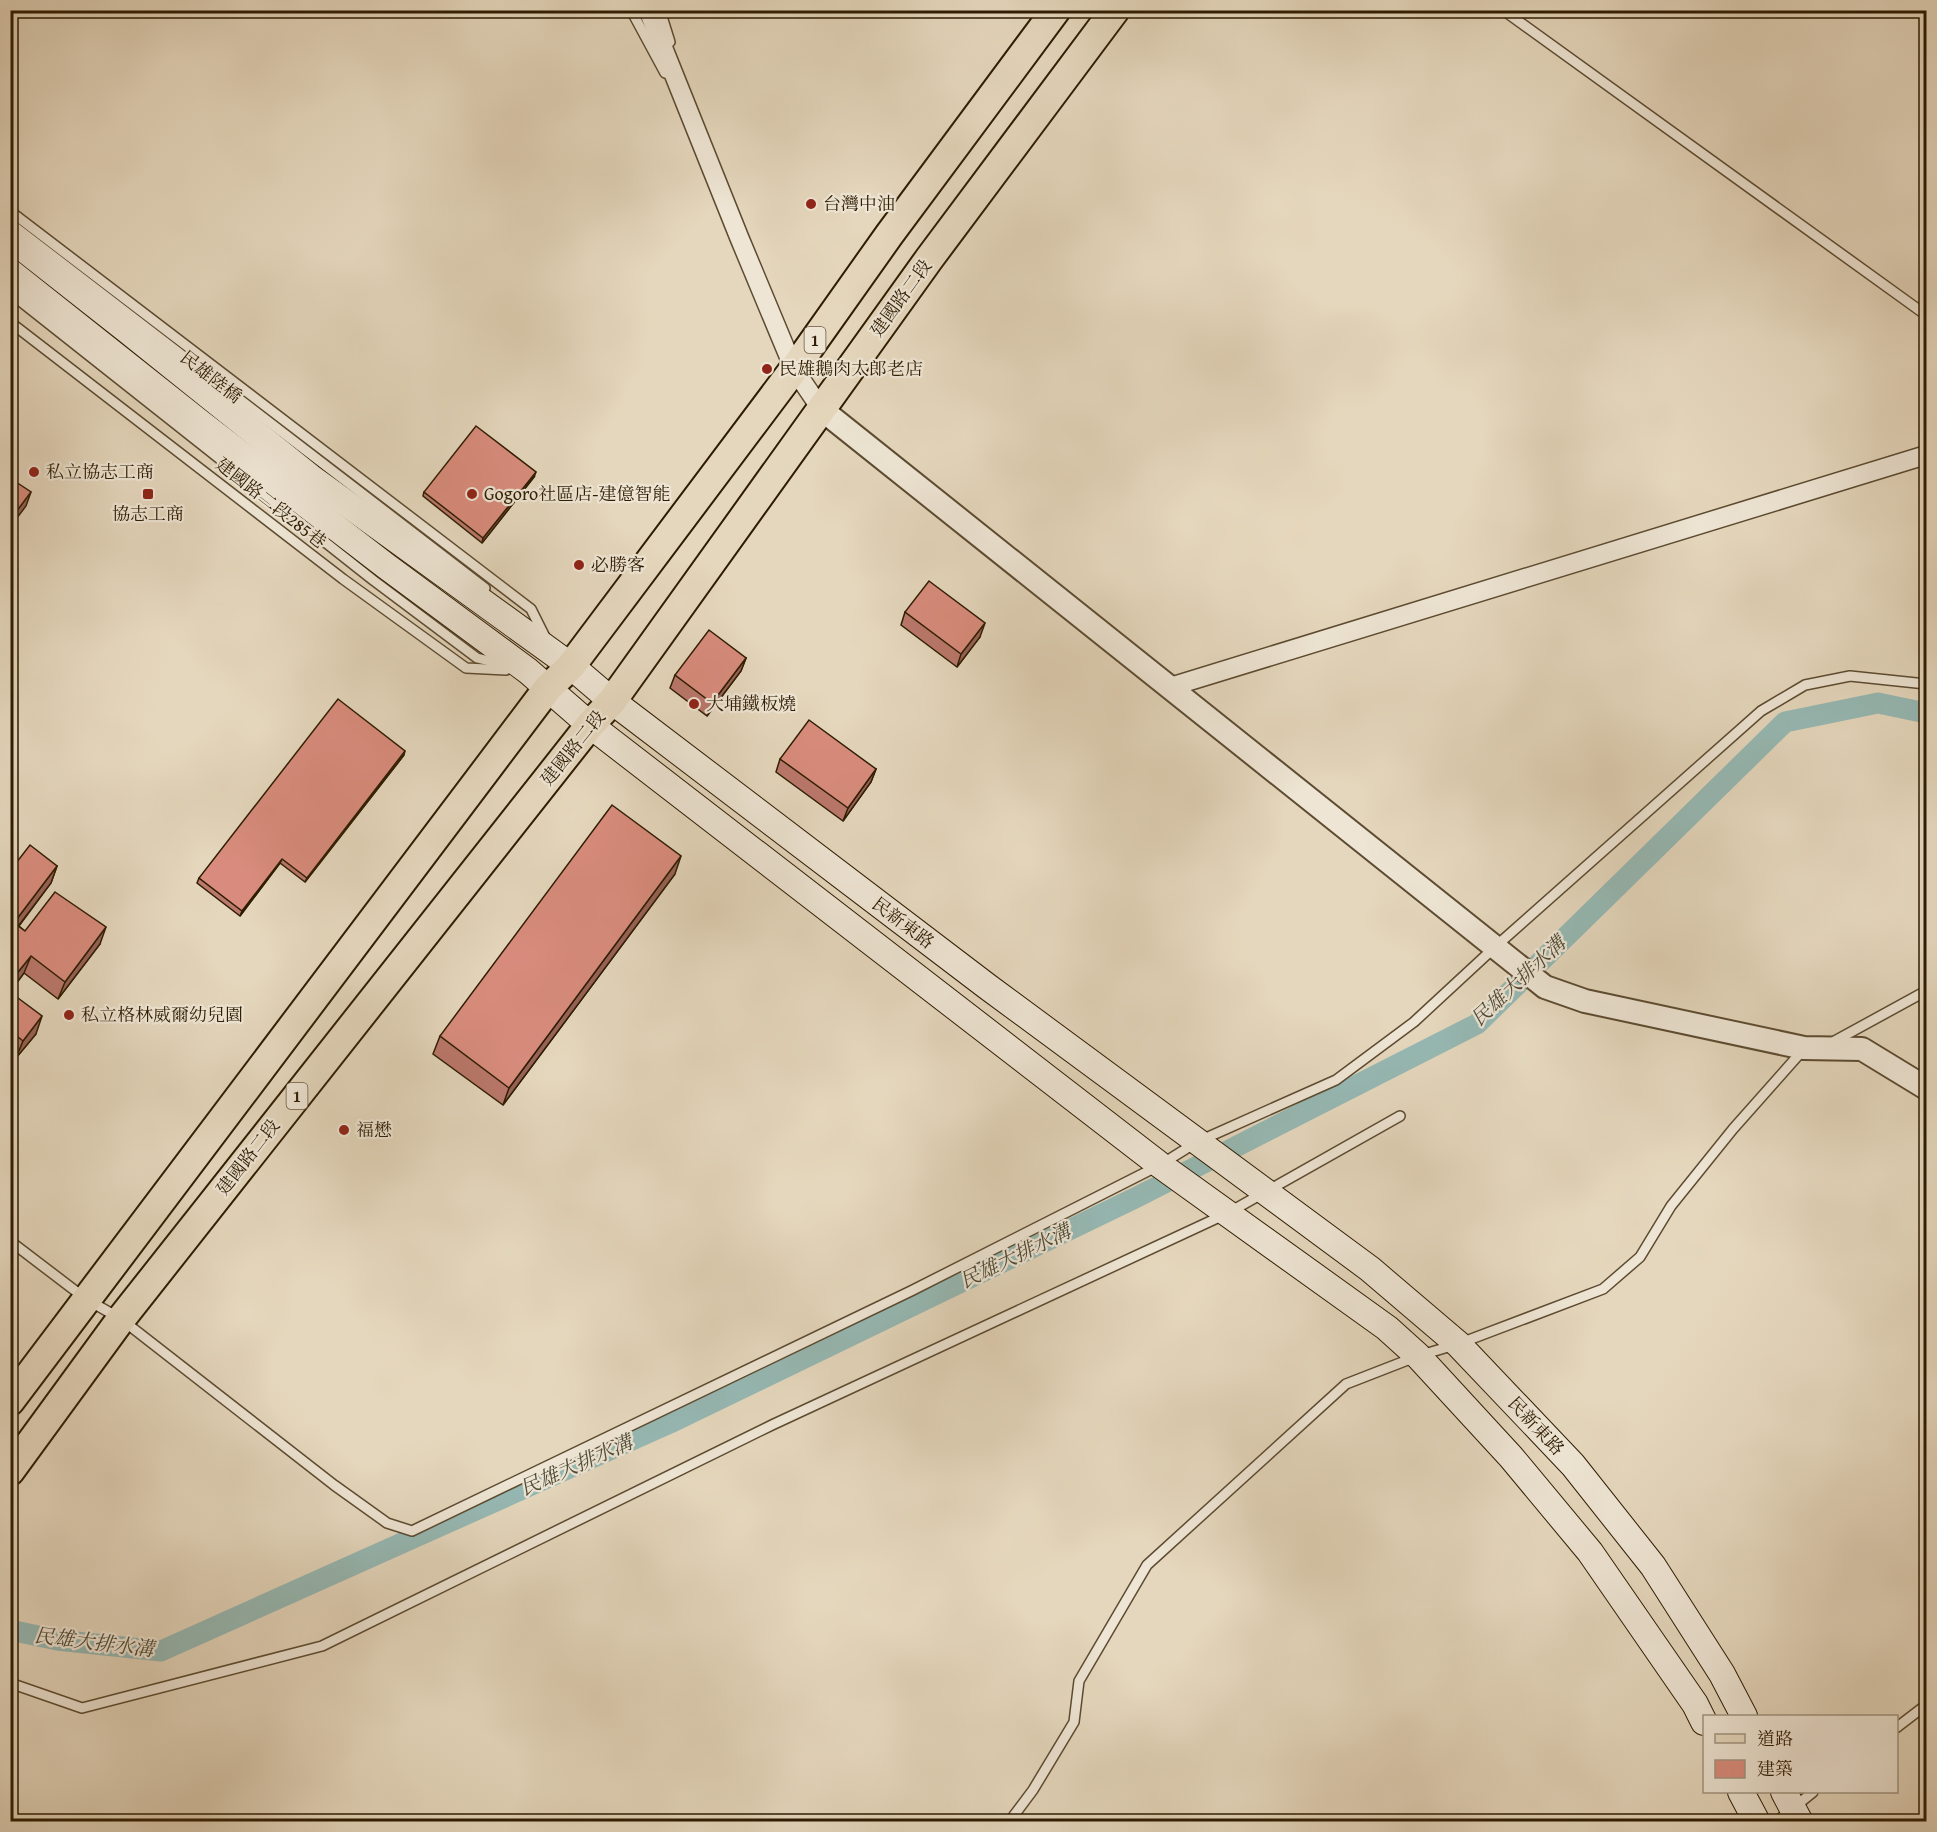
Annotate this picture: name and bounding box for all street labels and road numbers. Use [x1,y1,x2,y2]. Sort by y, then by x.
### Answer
street label: 建國路二段 [863,253,938,342]
road number: 1 [804,327,826,353]
street label: 民雄陸橋 [175,344,248,409]
street label: 建國路二段285巷 [210,451,332,554]
street label: 建國路二段 [534,704,611,791]
street label: 民新東路 [866,890,940,955]
road number: 1 [286,1083,308,1109]
street label: 建國路二段 [209,1113,286,1200]
street label: 民新東路 [1502,1390,1571,1461]

